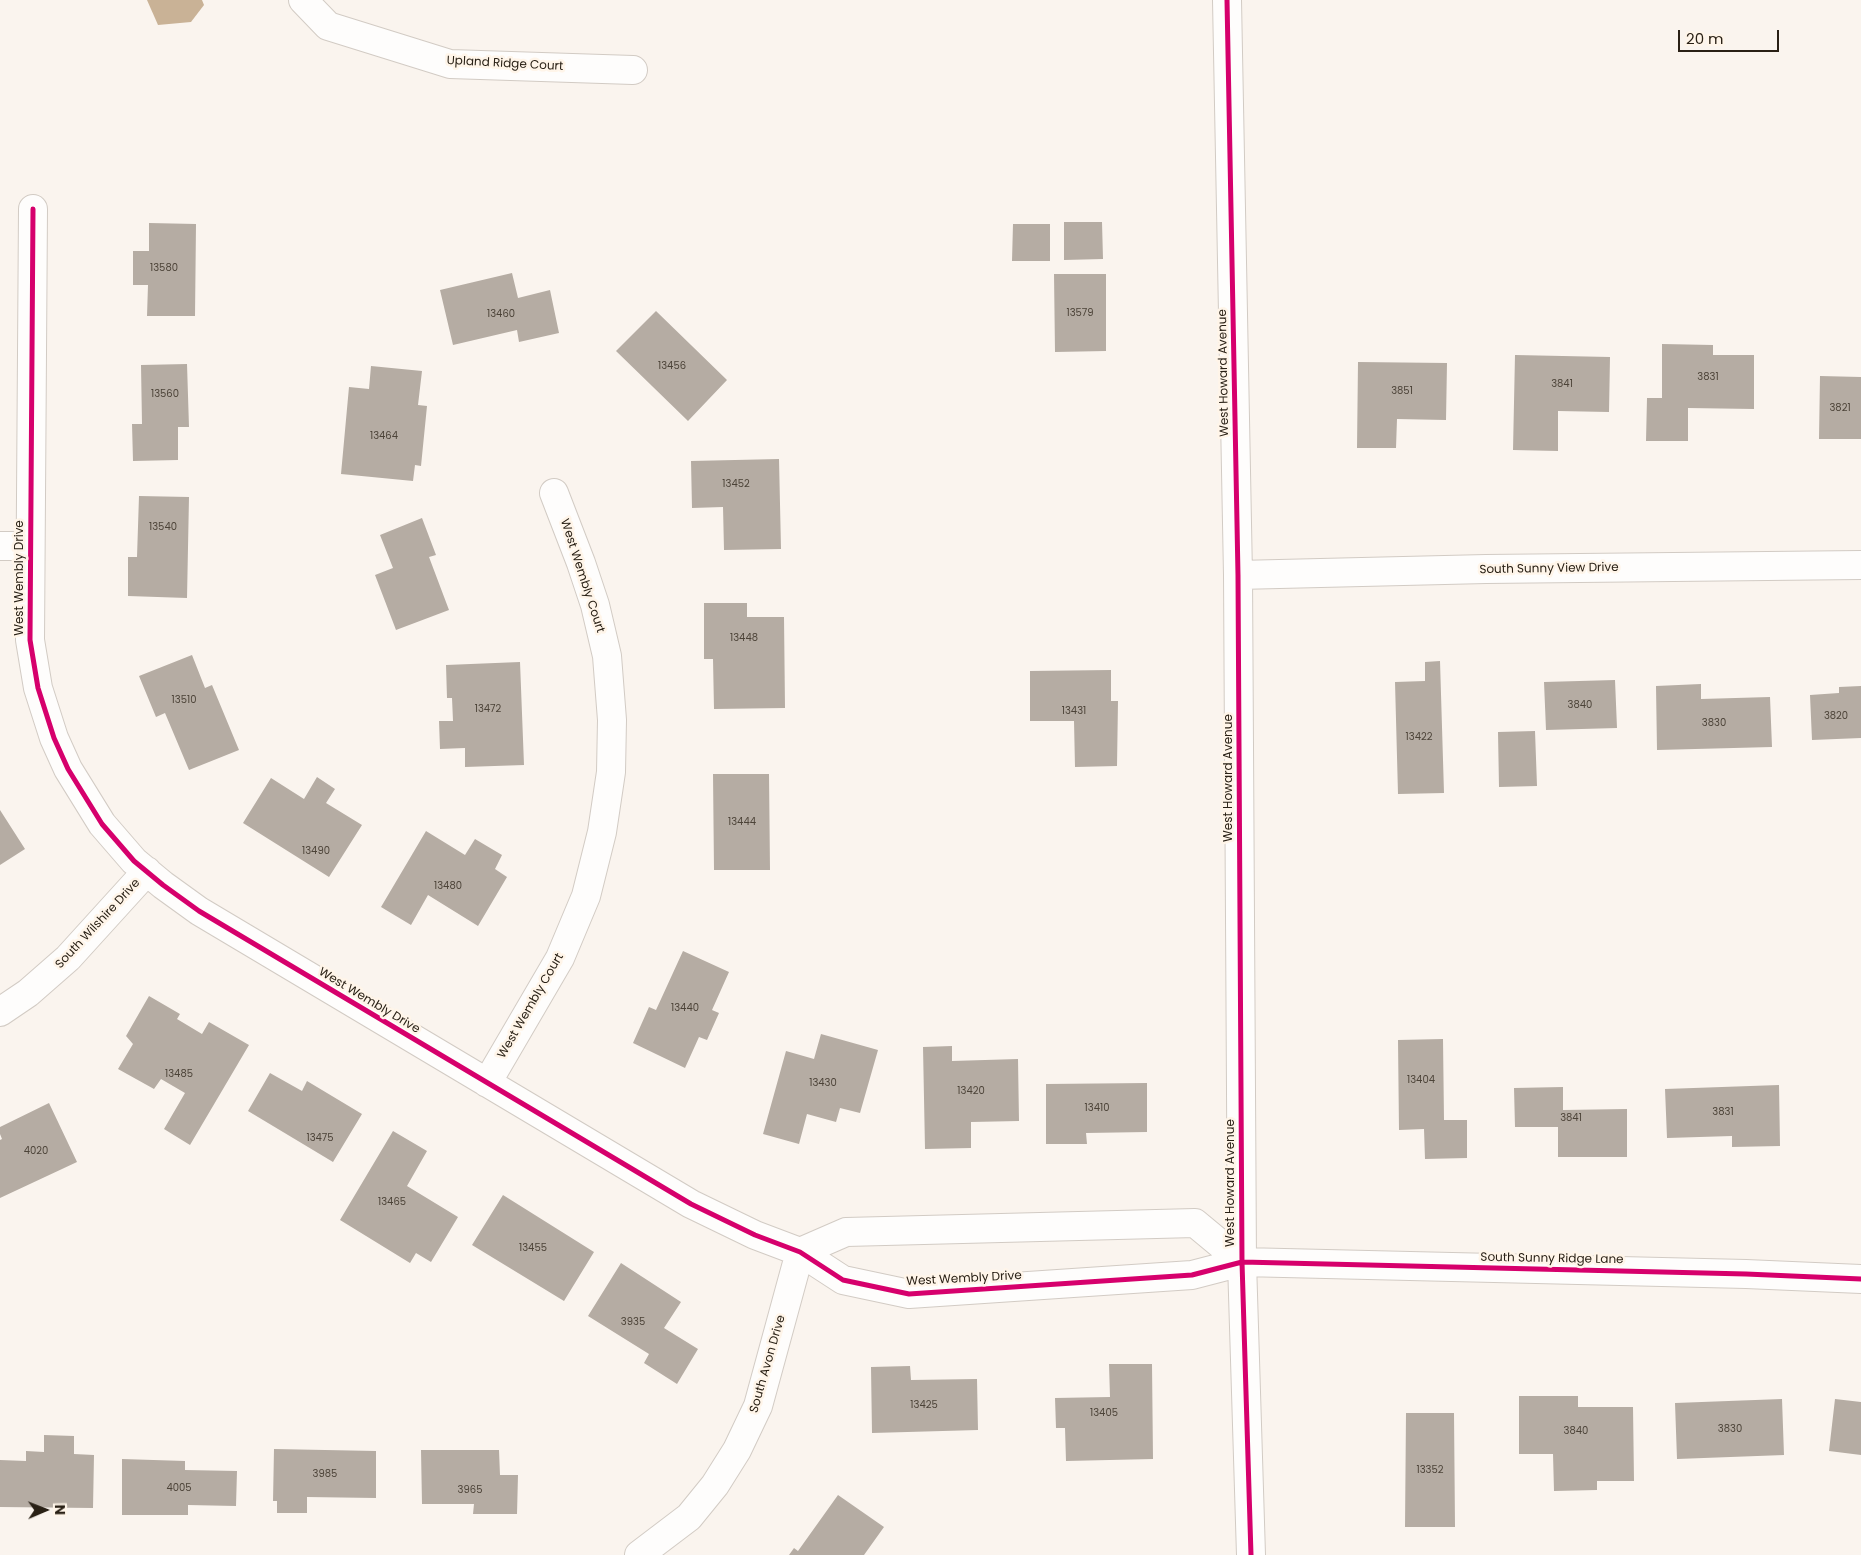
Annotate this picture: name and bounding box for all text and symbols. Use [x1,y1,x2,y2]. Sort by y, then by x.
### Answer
scale bar [1681,20,1782,52]
text: 20 m [1686,28,1724,49]
street label: Upland Ridge Court [446,54,564,74]
house number: 13580 [150,262,178,274]
house number: 13579 [1066,307,1094,319]
house number: 13460 [487,308,515,320]
street label: West Howard Avenue [1216,309,1232,437]
house number: 13456 [658,360,686,372]
house number: 3831 [1697,371,1719,383]
house number: 3841 [1551,378,1573,390]
house number: 3851 [1391,385,1413,397]
house number: 13560 [151,388,179,400]
house number: 3821 [1829,402,1851,414]
house number: 13464 [370,430,398,442]
house number: 13452 [722,478,750,490]
street label: West Wembly Court [557,517,607,635]
street label: West Wembly Drive [13,520,27,636]
house number: 13540 [149,521,177,533]
street label: South Sunny View Drive [1479,561,1619,577]
house number: 13448 [730,632,758,644]
house number: 13510 [172,694,196,706]
house number: 3840 [1568,699,1592,711]
house number: 13472 [475,703,501,715]
house number: 13431 [1062,705,1086,717]
house number: 3820 [1824,710,1848,722]
street label: West Howard Avenue [1222,714,1236,842]
house number: 3830 [1702,717,1726,729]
house number: 13422 [1406,731,1432,743]
house number: 13444 [728,816,756,828]
house number: 13490 [302,845,330,857]
street label: South Wilshire Drive [53,876,143,972]
house number: 13480 [434,880,462,892]
street label: West Wembly Court [495,951,567,1061]
street label: West Wembly Drive [316,965,422,1037]
house number: 13440 [671,1002,699,1014]
house number: 13485 [165,1068,193,1080]
house number: 13404 [1407,1074,1435,1086]
house number: 13430 [809,1077,837,1089]
house number: 13420 [957,1085,985,1097]
house number: 13410 [1085,1102,1109,1114]
house number: 3831 [1712,1106,1734,1118]
house number: 3841 [1560,1112,1582,1124]
street label: West Howard Avenue [1224,1119,1238,1247]
house number: 13475 [306,1132,334,1144]
house number: 4020 [24,1145,48,1157]
house number: 13465 [378,1196,406,1208]
house number: 13455 [519,1242,547,1254]
street label: South Sunny Ridge Lane [1480,1251,1624,1267]
street label: West Wembly Drive [906,1269,1022,1289]
street label: South Avon Drive [747,1313,789,1415]
house number: 3935 [621,1316,645,1328]
house number: 13425 [910,1399,938,1411]
house number: 13405 [1090,1407,1118,1419]
house number: 3830 [1718,1423,1742,1435]
house number: 3840 [1564,1425,1588,1437]
house number: 13352 [1416,1464,1444,1476]
house number: 3985 [313,1468,337,1480]
house number: 4005 [166,1482,192,1494]
house number: 3965 [458,1484,482,1496]
north arrow [20,1485,70,1535]
text: N [50,1504,70,1515]

